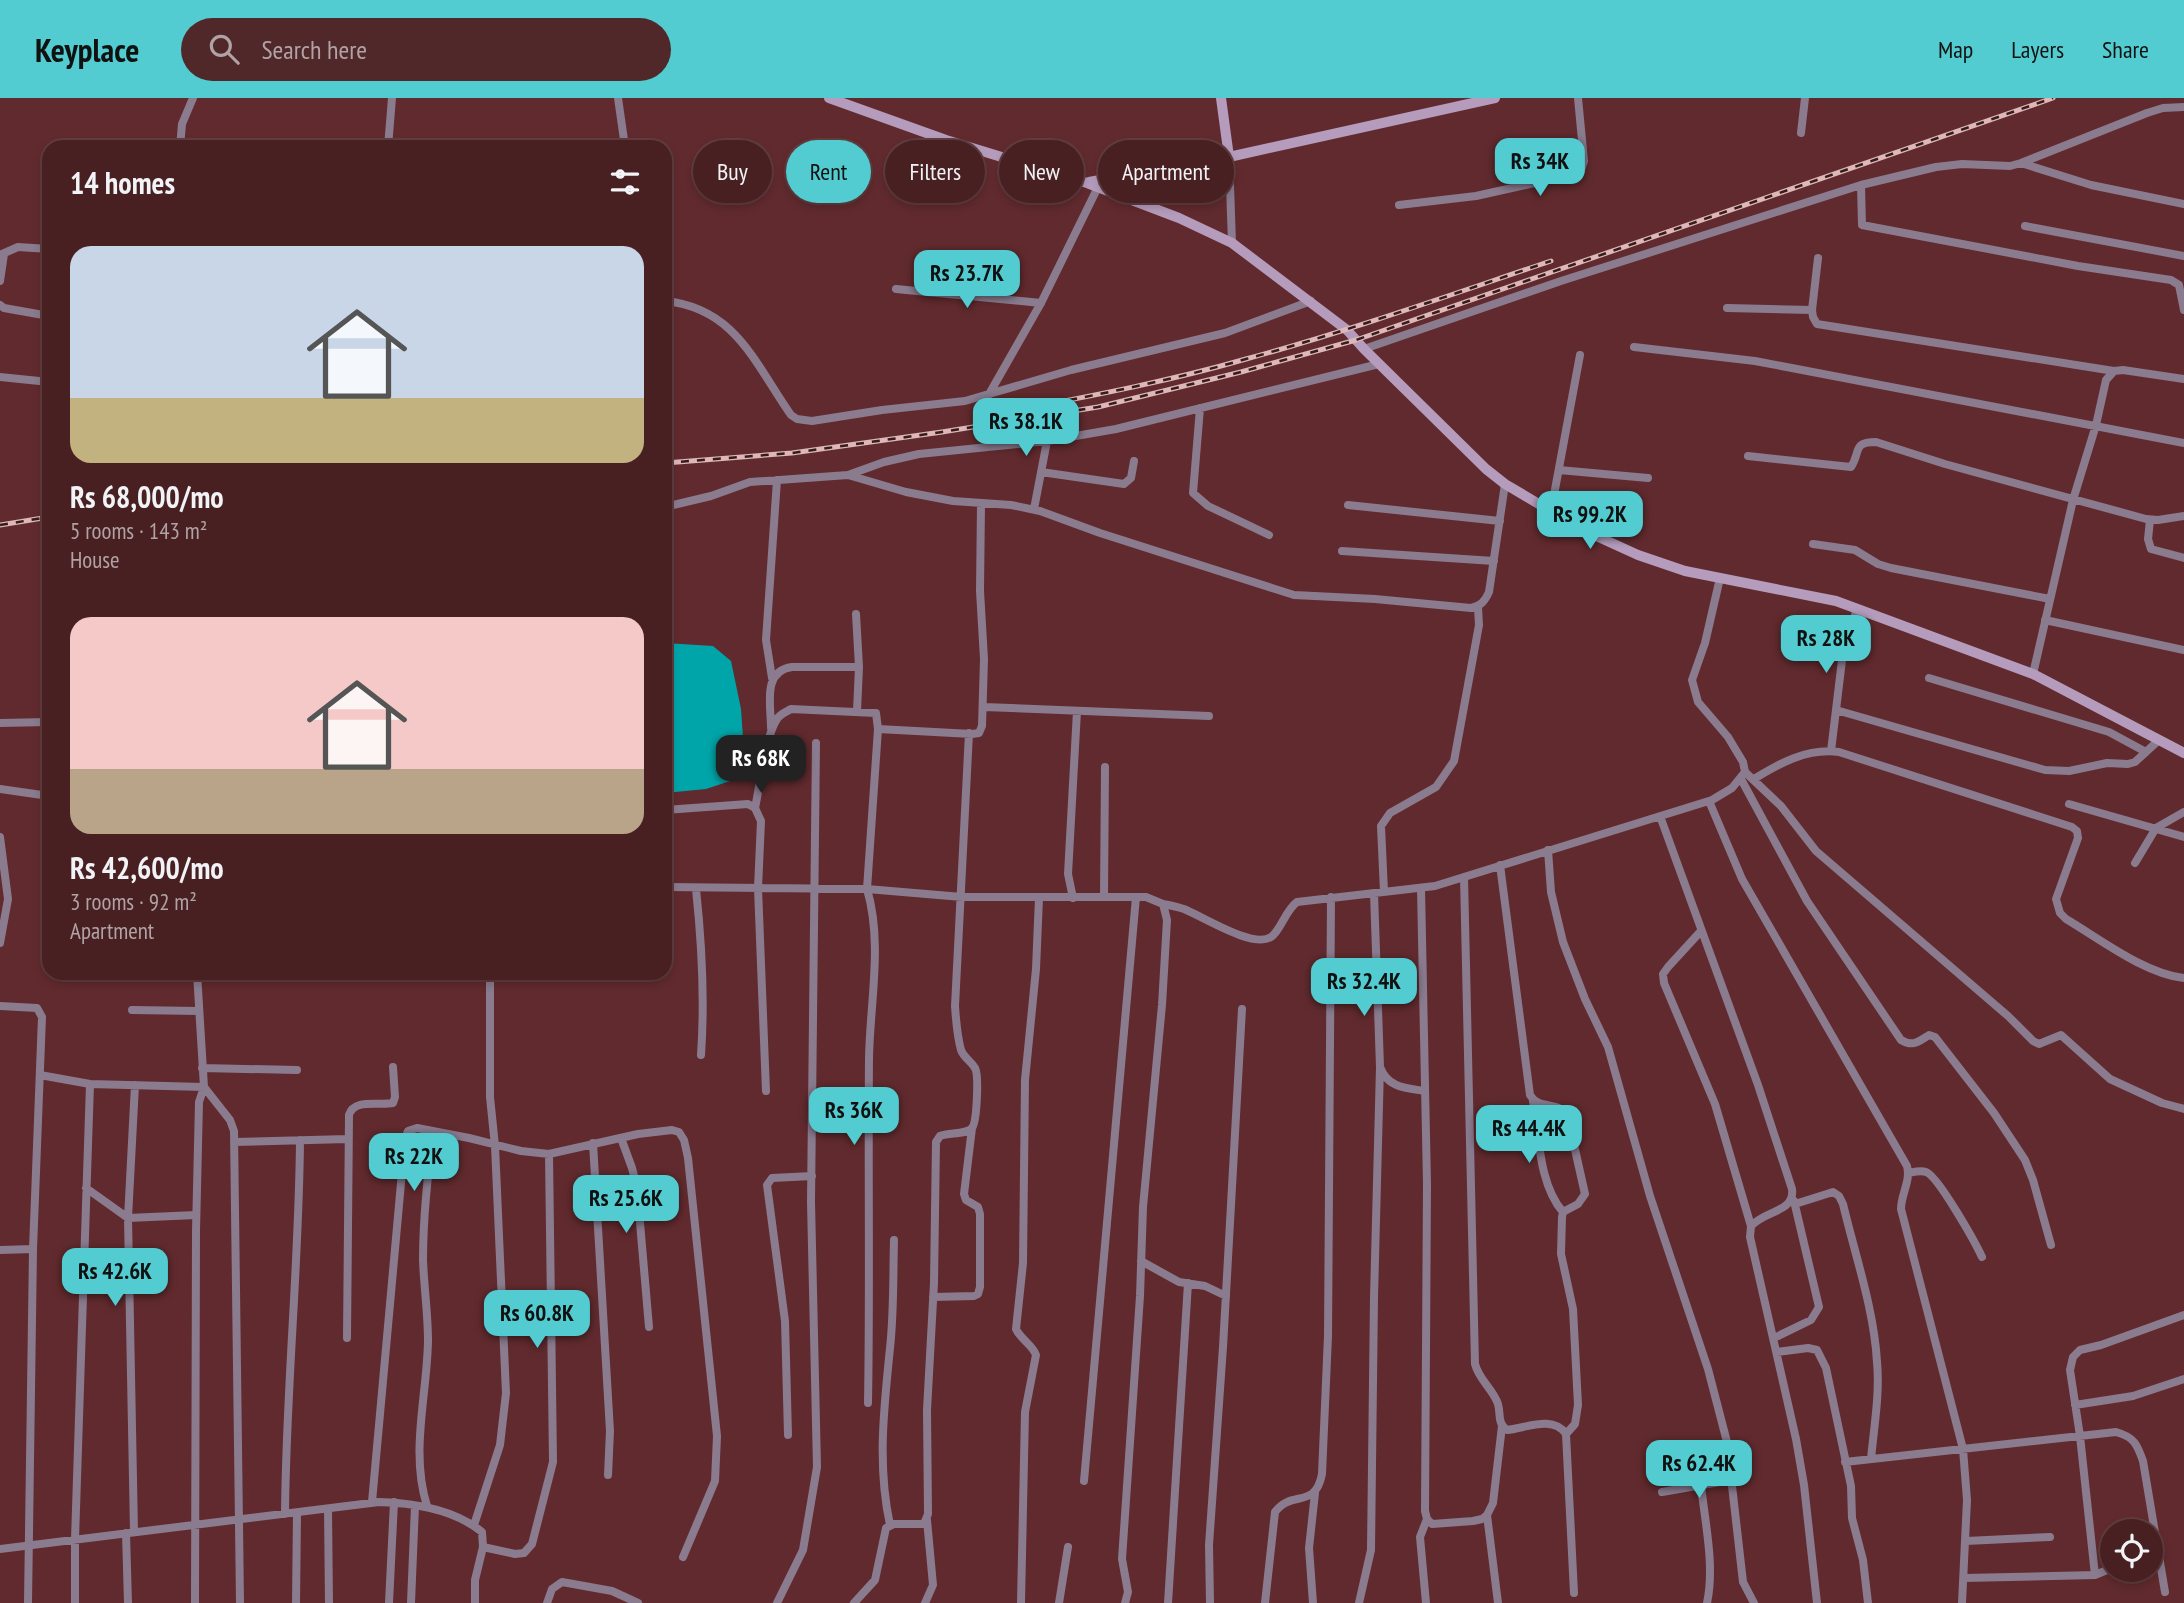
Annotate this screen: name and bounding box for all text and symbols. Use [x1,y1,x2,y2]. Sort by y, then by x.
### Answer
search box [181,18,671,81]
text: Keyplace [35,28,139,71]
icon: search [205,30,243,68]
text: Search here [261,33,367,66]
text: Map [1938,34,1973,65]
text: Layers [2011,34,2064,65]
text: Share [2102,34,2149,65]
pin: Rs 34K [1483,139,1597,198]
chip: Buy [693,140,772,203]
chip: Rent [786,140,871,203]
chip: Filters [885,140,985,203]
chip: New [999,140,1084,203]
chip: Apartment [1098,140,1234,203]
text: Rs 34K [1511,146,1569,175]
text: 14 homes [70,163,175,202]
icon: filters [606,163,644,201]
pin: Rs 23.7K [895,250,1039,310]
text: Rs 23.7K [930,258,1004,287]
icon: home [294,291,420,417]
pin: Rs 38.1K [954,398,1098,458]
text: Rs 38.1K [989,406,1063,435]
text: Rs 68,000/mo [70,477,224,516]
pin: Rs 99.2K [1518,491,1662,551]
text: Rs 99.2K [1553,499,1627,528]
text: 5 rooms · 143 m² [70,516,207,545]
text: House [70,545,120,574]
pin: Rs 28K [1769,616,1883,675]
text: Rs 28K [1797,623,1855,652]
icon: home [294,662,420,788]
pin: Rs 68K [704,736,818,795]
text: Rs 68K [732,743,790,772]
text: Rs 42,600/mo [70,848,224,887]
text: 3 rooms · 92 m² [70,887,197,916]
text: Apartment [70,916,154,945]
pin: Rs 32.4K [1292,958,1436,1018]
text: Rs 32.4K [1327,966,1401,995]
pin: Rs 36K [797,1088,911,1147]
text: Rs 36K [825,1095,883,1124]
pin: Rs 44.4K [1457,1105,1601,1165]
text: Rs 44.4K [1492,1113,1566,1142]
pin: Rs 22K [357,1134,471,1193]
text: Rs 22K [385,1141,443,1170]
pin: Rs 25.6K [554,1176,698,1235]
text: Rs 25.6K [589,1183,663,1212]
pin: Rs 42.6K [43,1248,187,1308]
text: Rs 42.6K [78,1256,152,1285]
pin: Rs 60.8K [465,1290,609,1350]
text: Rs 60.8K [500,1298,574,1327]
pin: Rs 62.4K [1627,1440,1771,1500]
text: Rs 62.4K [1662,1448,1736,1477]
map controls [2100,1519,2163,1582]
button: locate [2100,1519,2163,1582]

